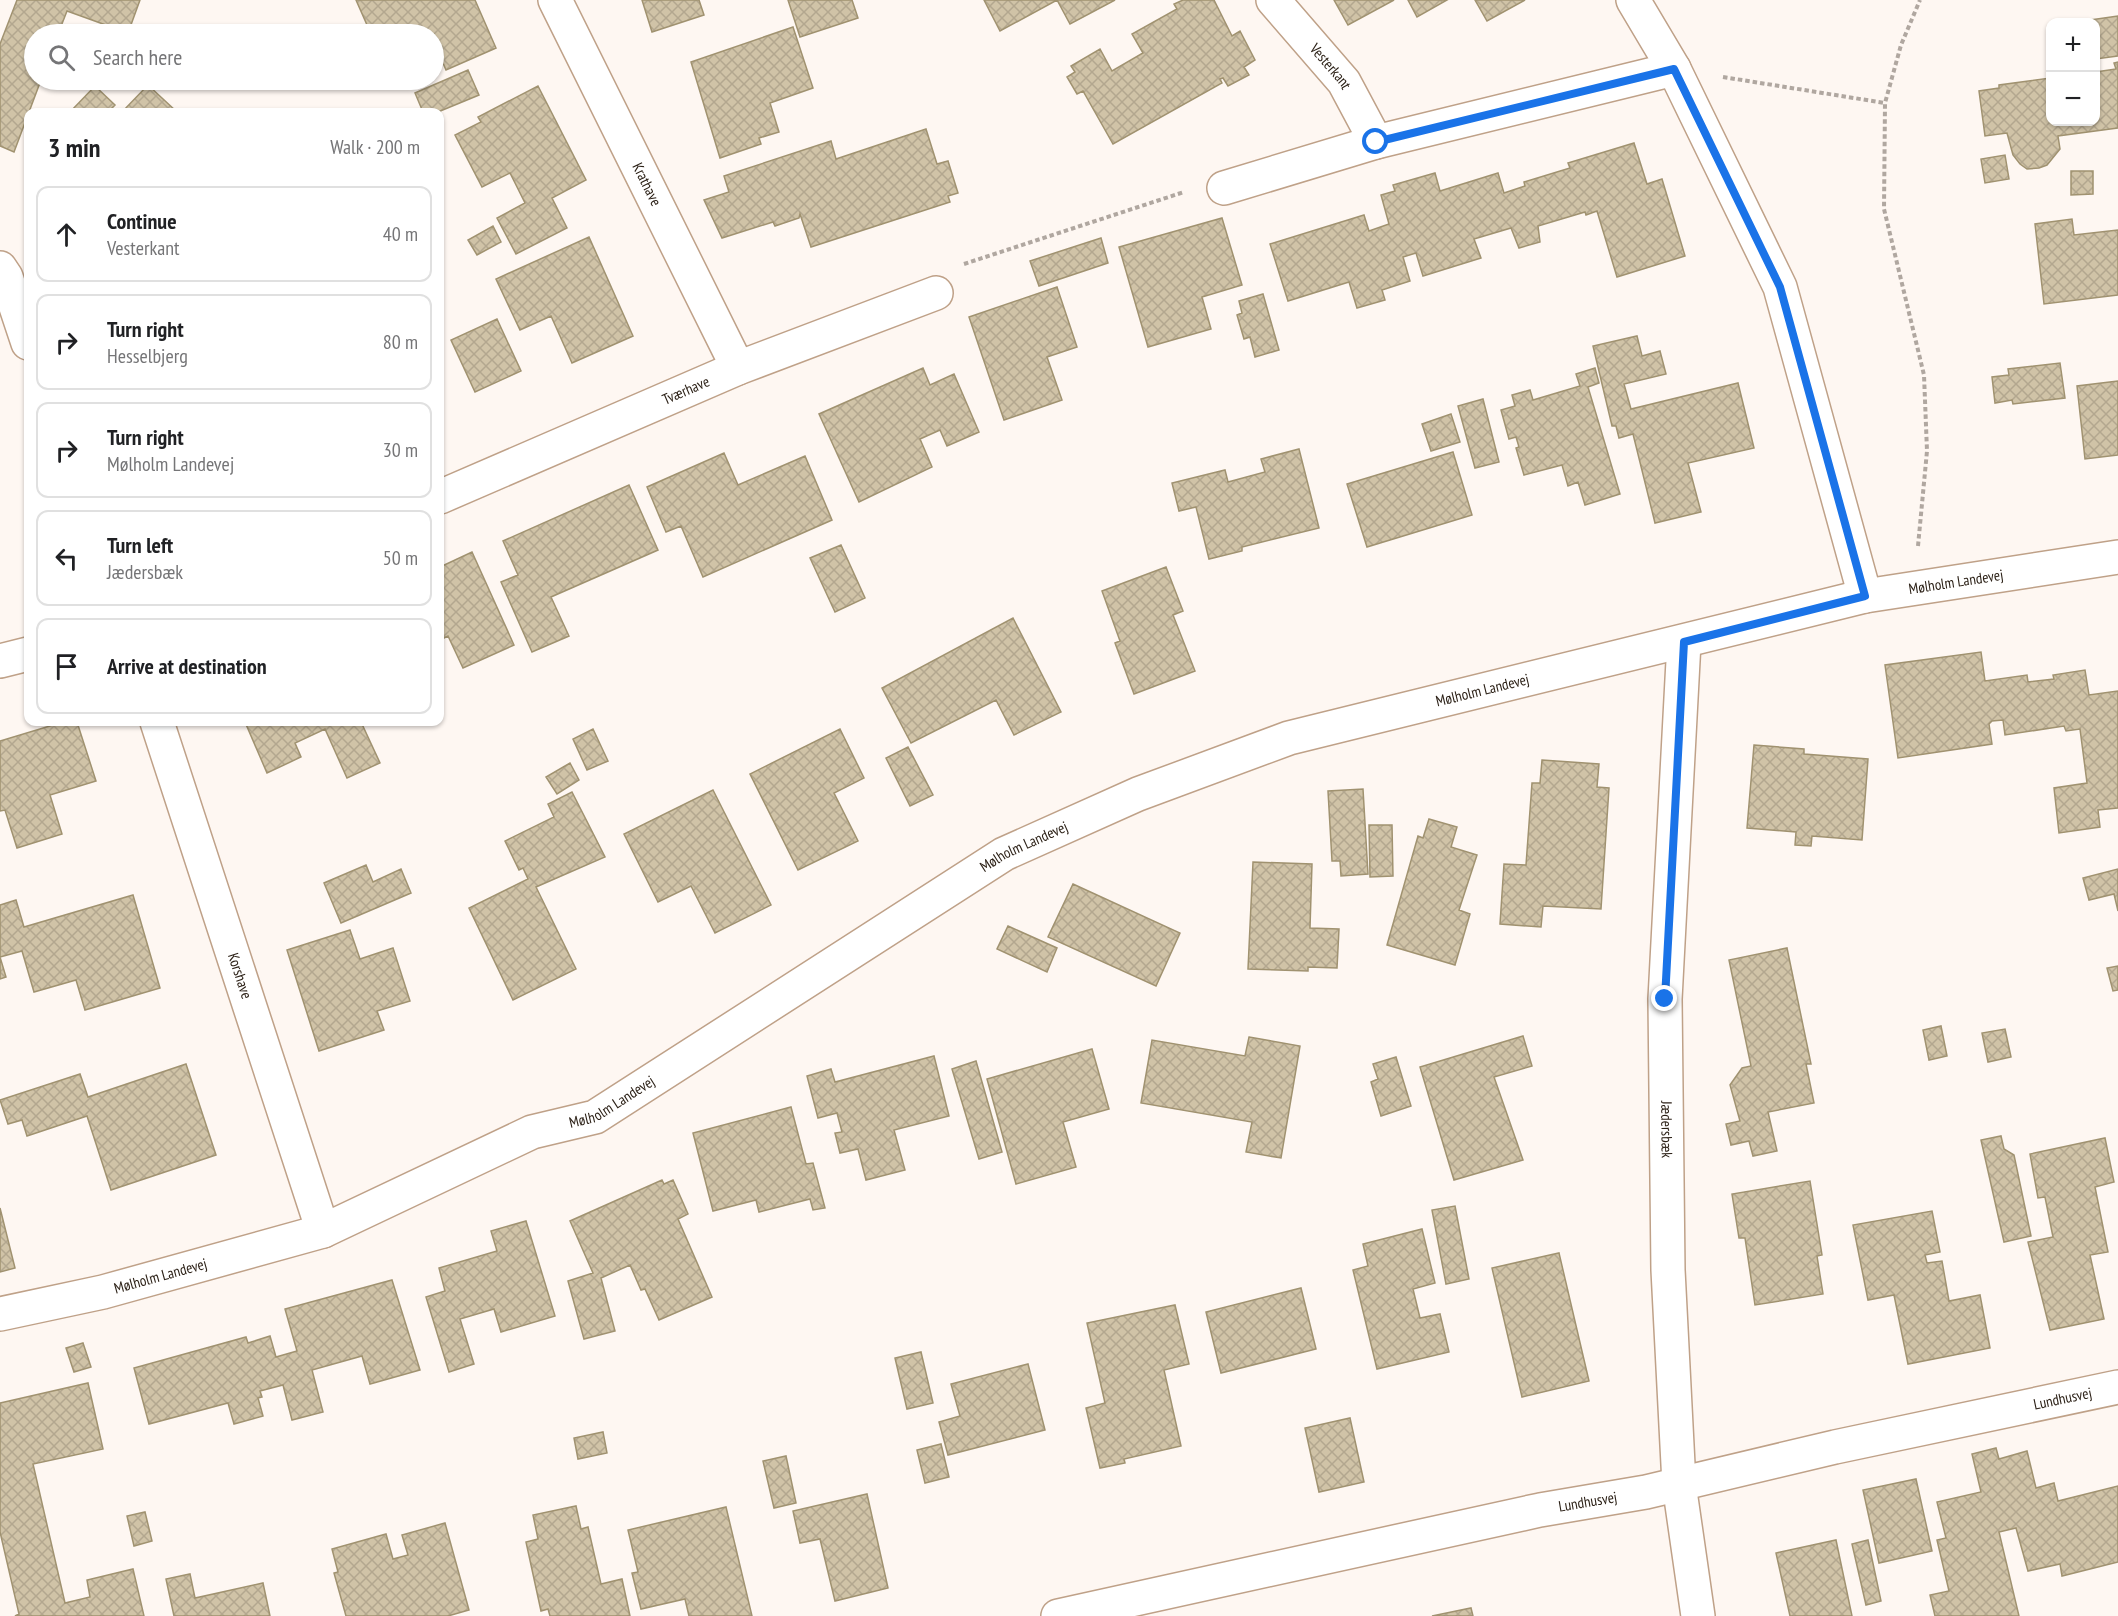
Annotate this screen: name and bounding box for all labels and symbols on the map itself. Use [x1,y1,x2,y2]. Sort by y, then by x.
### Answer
street label: Vesterkant [1305,39,1356,92]
route start [1362,128,1388,154]
street label: Krathave [628,159,666,209]
street label: Tværhave [659,372,712,409]
street label: Mølholm Landevej [1907,565,2004,598]
street label: Mølholm Landevej [1434,669,1531,710]
street label: Mølholm Landevej [976,817,1071,876]
street label: Korshave [224,950,257,1001]
route end [1651,985,1677,1011]
street label: Mølholm Landevej [567,1071,658,1132]
street label: Jædersbæk [1657,1100,1677,1158]
street label: Mølholm Landevej [112,1254,209,1297]
street label: Lundhusvej [2032,1383,2093,1414]
street label: Lundhusvej [1557,1487,1618,1516]

